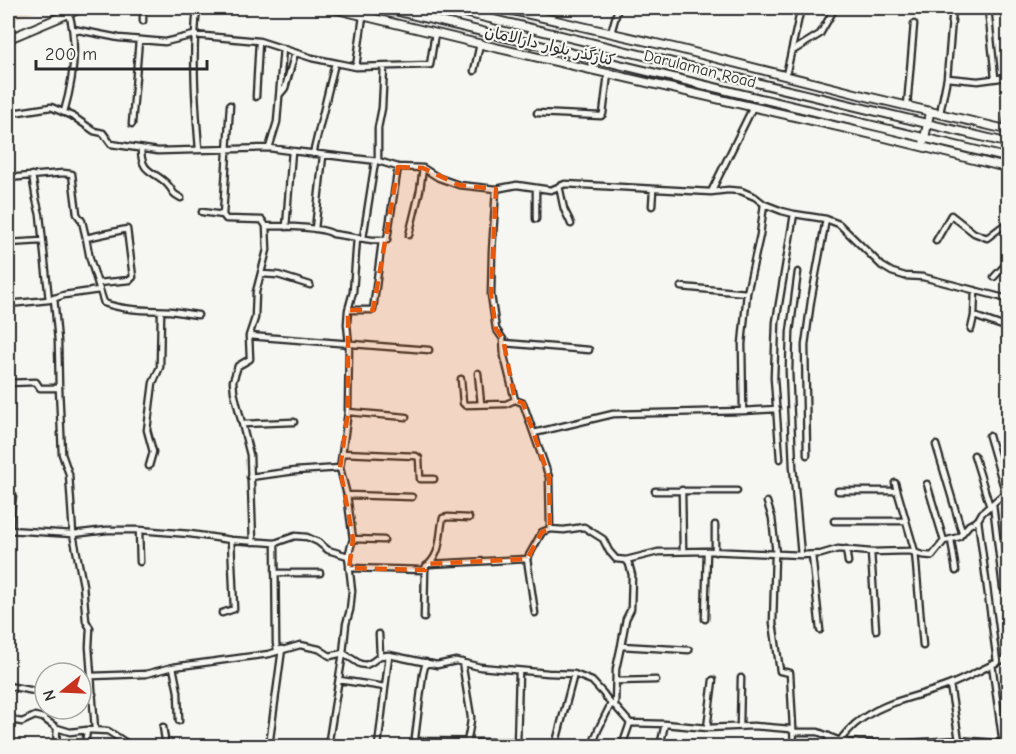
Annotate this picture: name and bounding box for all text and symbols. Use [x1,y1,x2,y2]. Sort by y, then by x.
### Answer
street label: کنارگذر بلوار دارالامان [483,21,617,71]
scale bar [36,33,207,71]
text: 200 m [45,44,97,65]
street label: Darulaman Road [642,46,758,92]
north arrow [33,661,93,721]
text: N [40,688,60,703]

